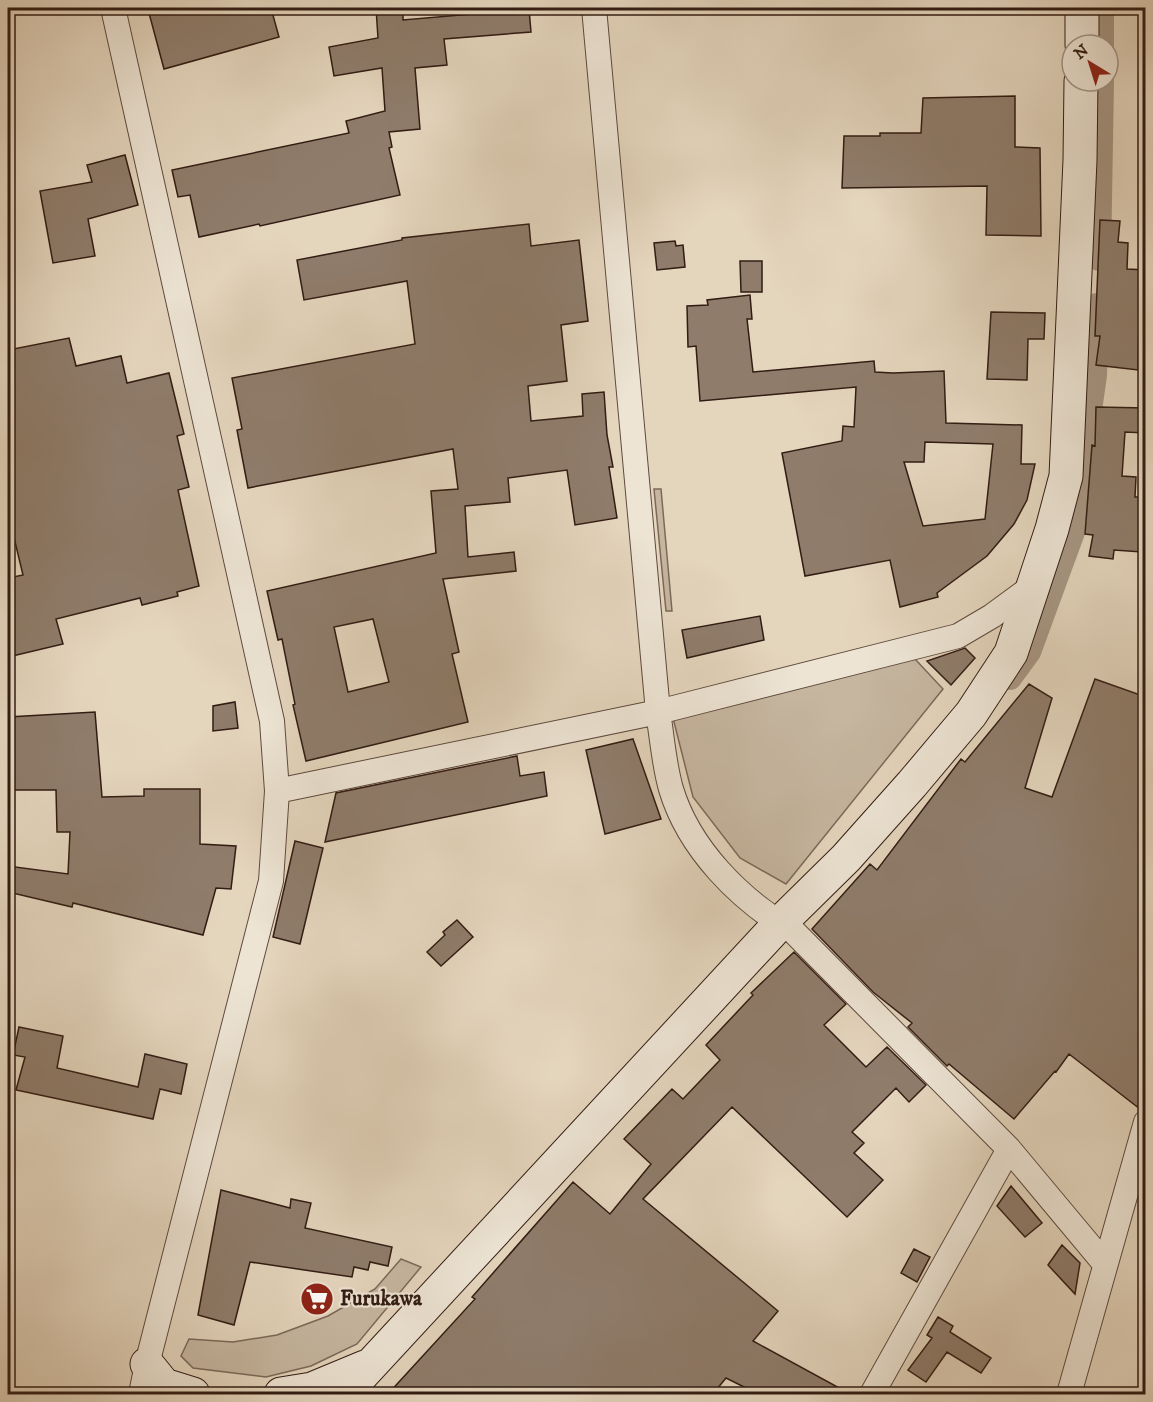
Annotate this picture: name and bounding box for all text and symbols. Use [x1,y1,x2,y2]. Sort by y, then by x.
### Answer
north arrow [1060,33,1120,93]
text: N [1070,40,1093,64]
supermarket icon: Furukawa [299,1281,335,1317]
place label: Furukawa [340,1286,423,1312]

